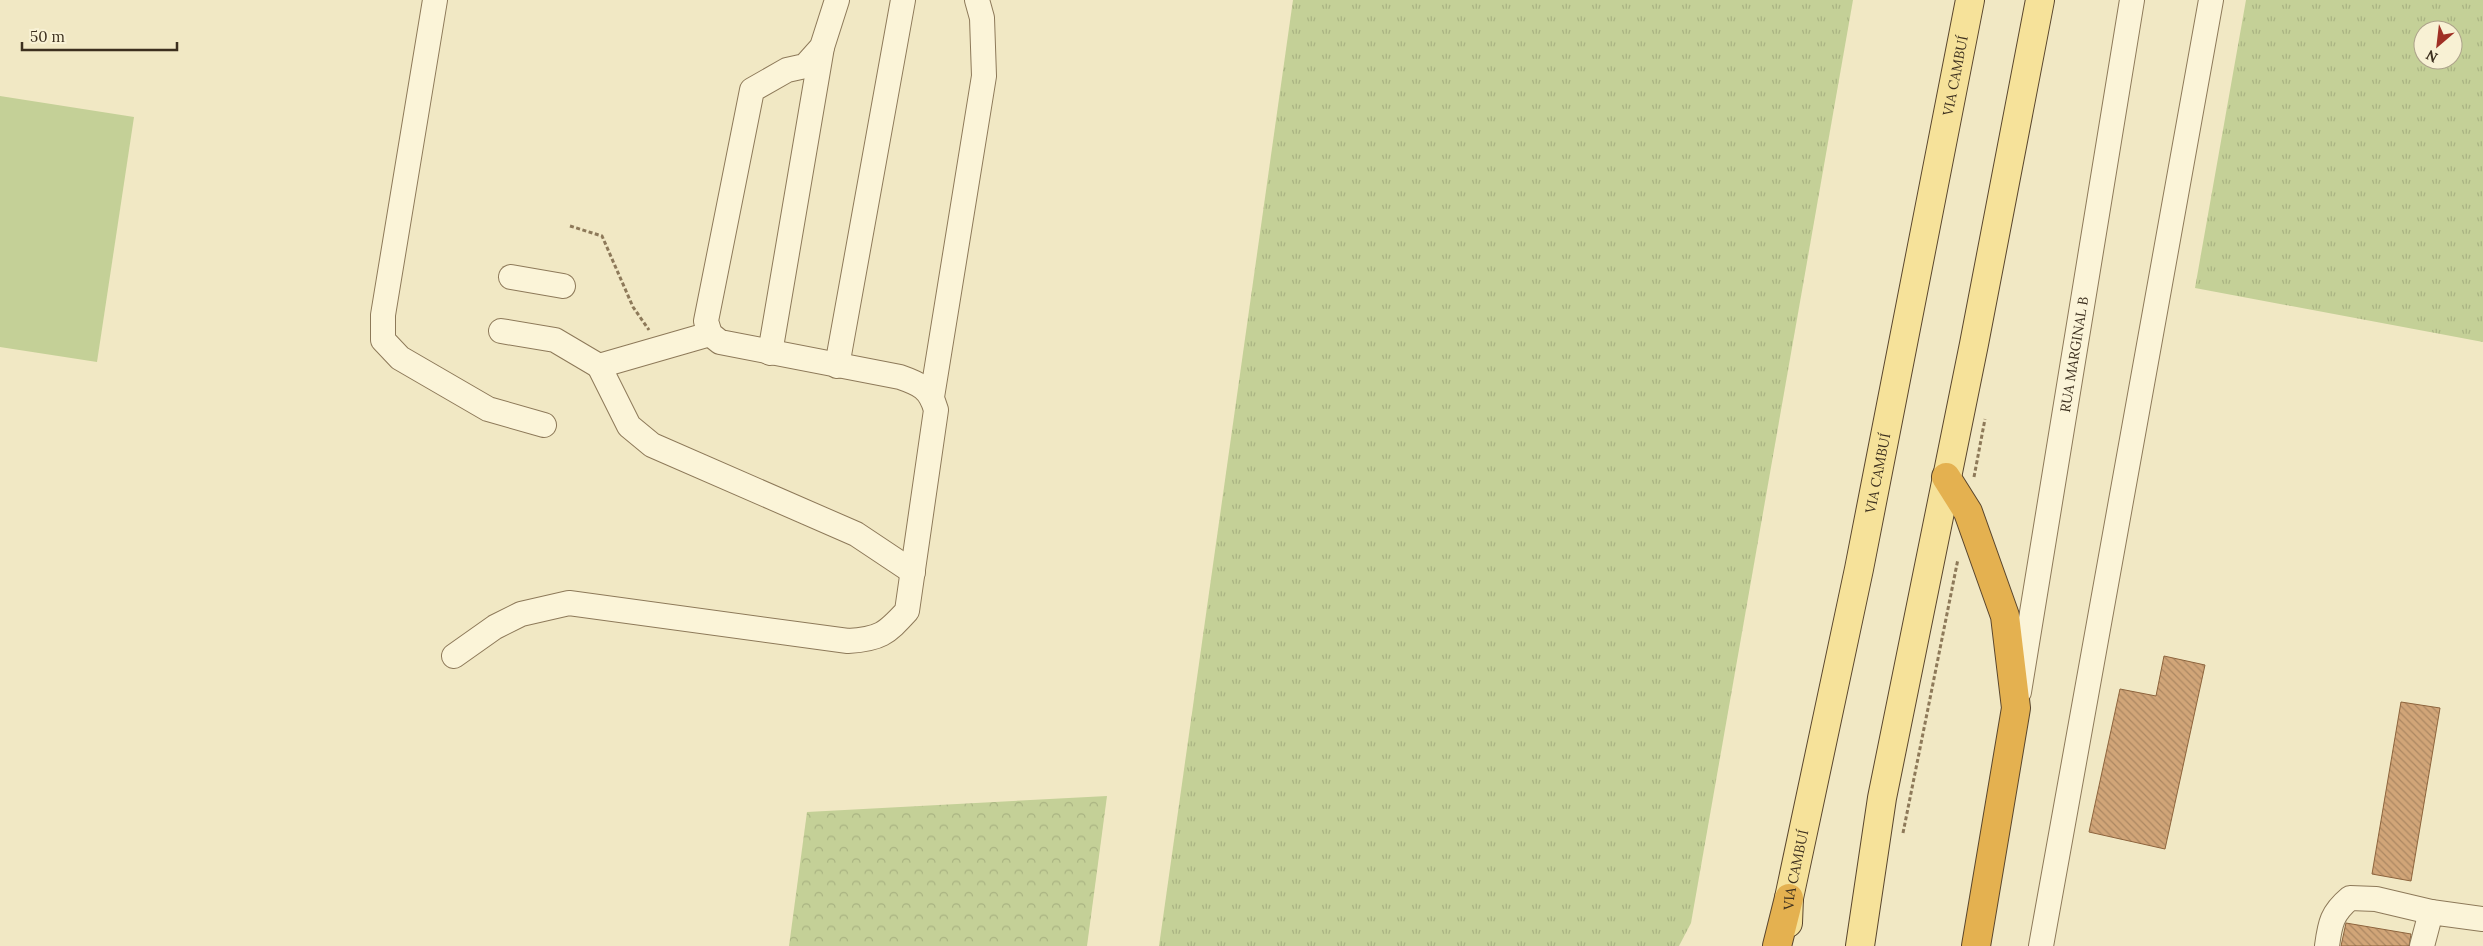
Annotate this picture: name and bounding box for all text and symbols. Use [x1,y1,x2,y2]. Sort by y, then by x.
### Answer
scale bar [22,20,178,52]
north arrow [2413,20,2463,70]
text: 50 m [30,27,65,46]
street label: VIA CAMBUÍ [1938,34,1972,118]
text: N [2423,46,2441,67]
street label: RUA MARGINAL B [2056,295,2092,414]
street label: VIA CAMBUÍ [1861,431,1894,516]
street label: VIA CAMBUÍ [1779,828,1812,911]

